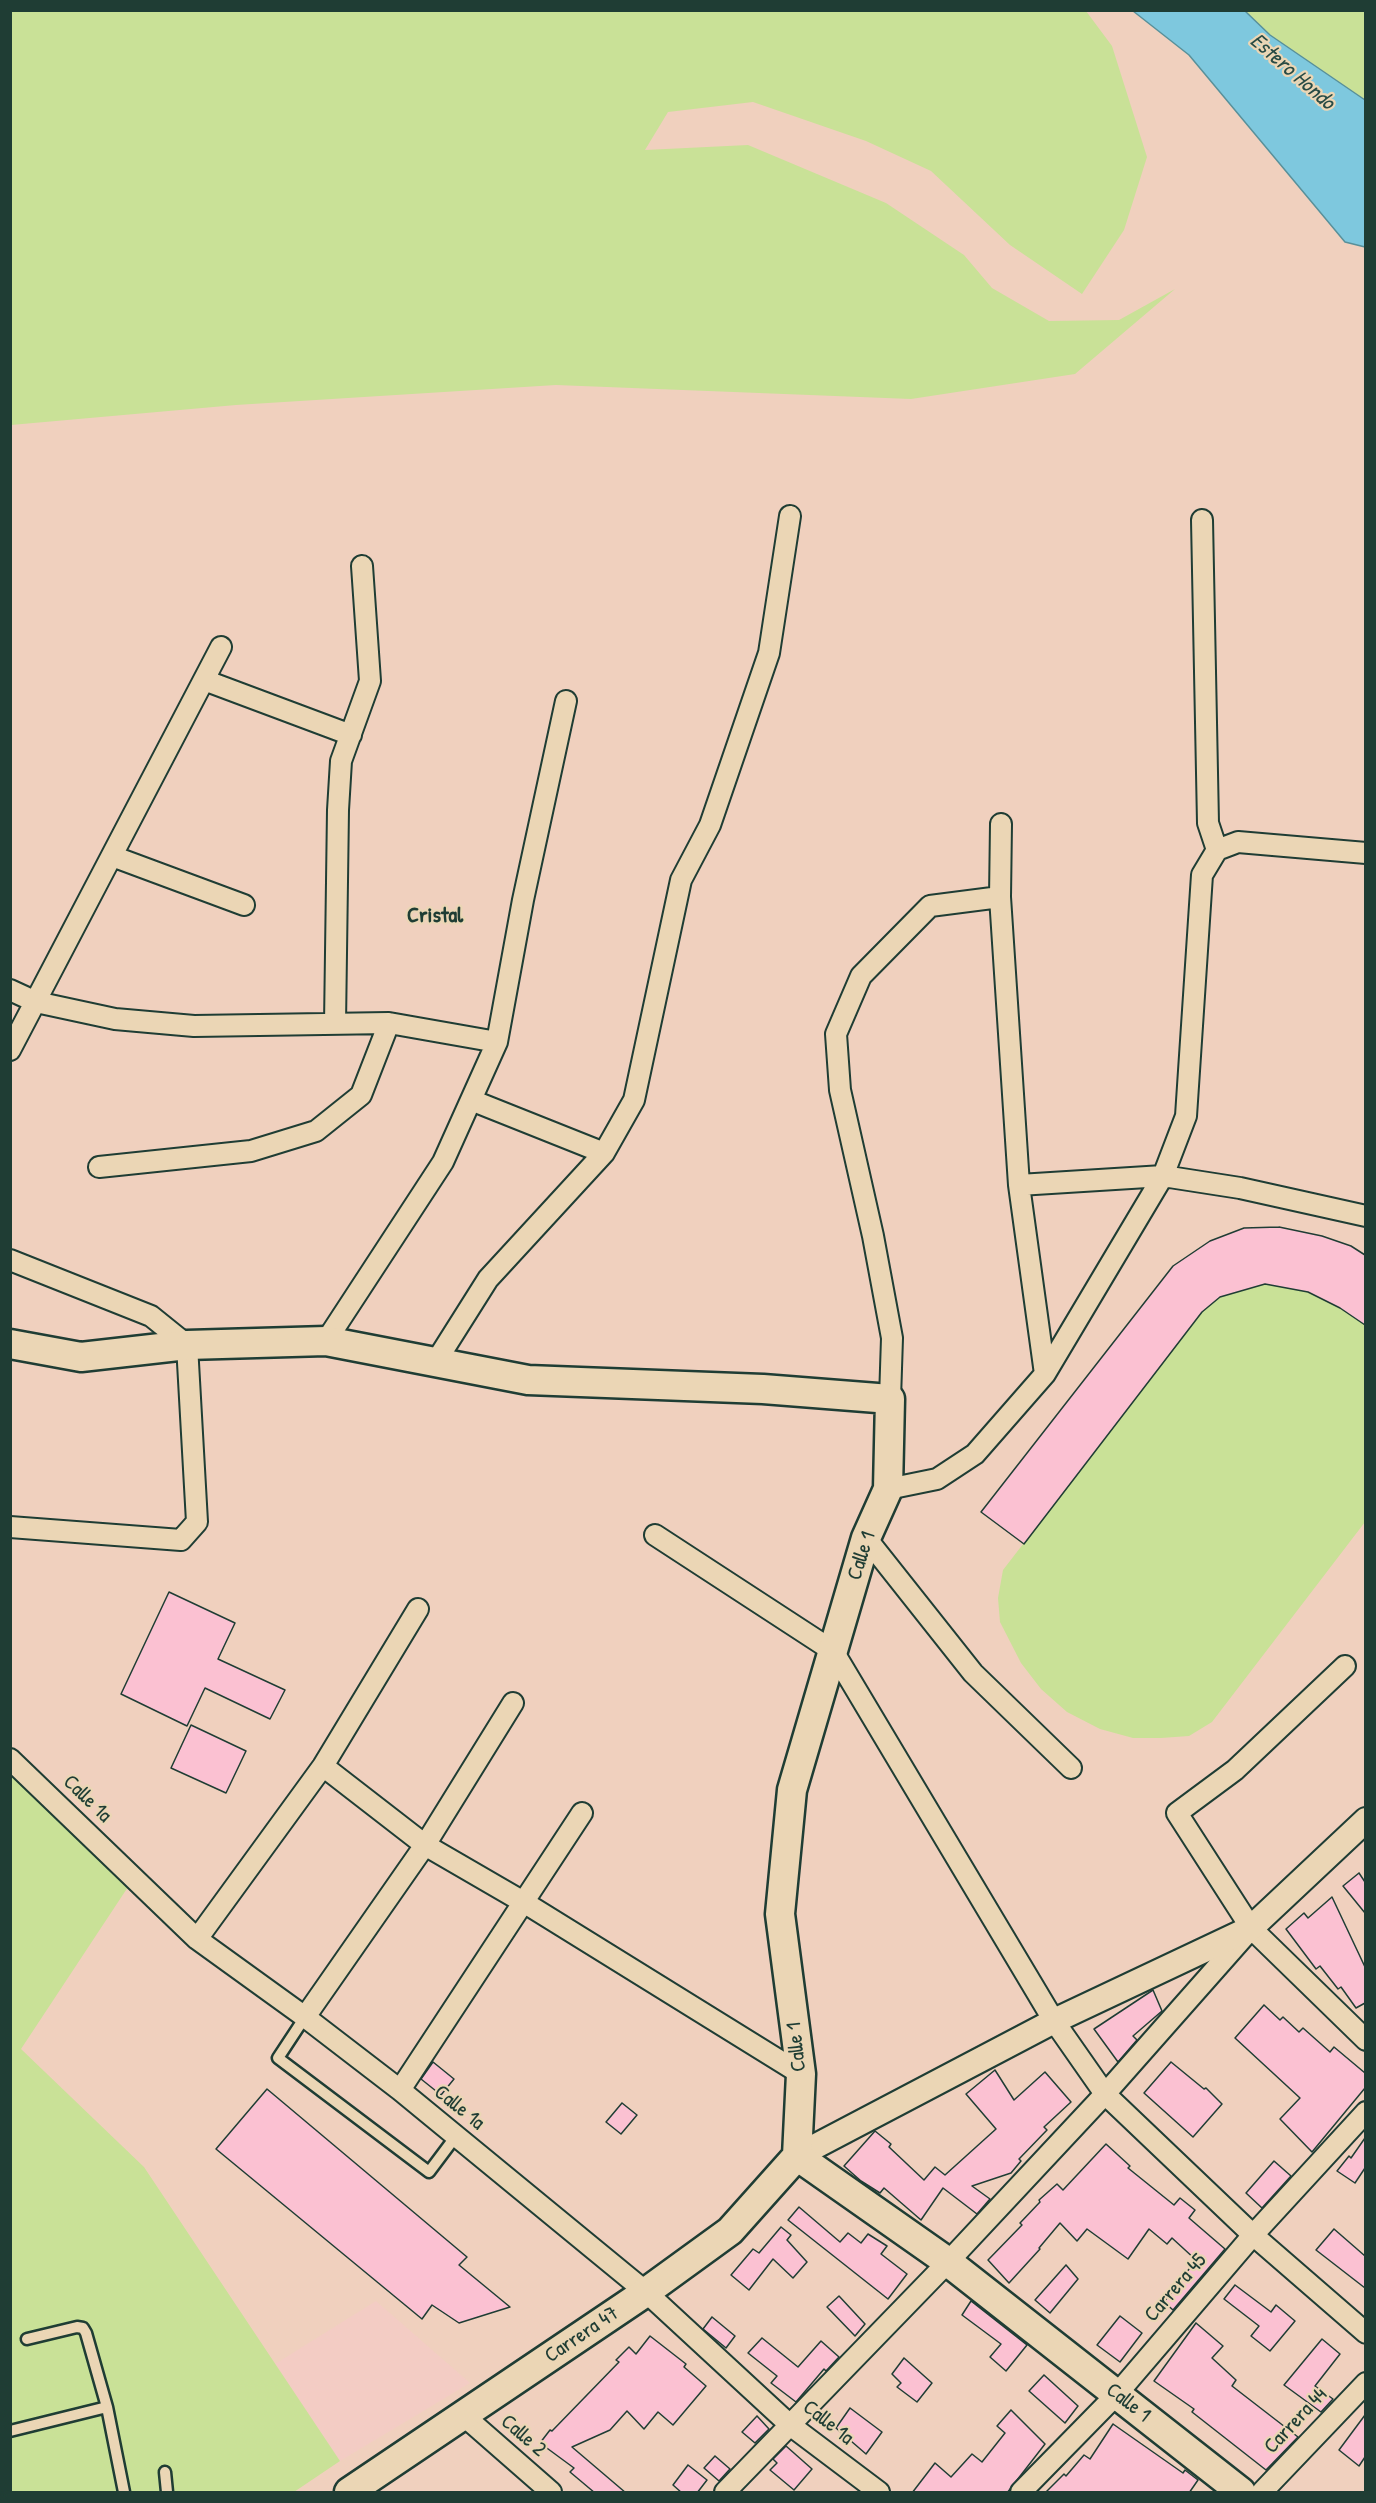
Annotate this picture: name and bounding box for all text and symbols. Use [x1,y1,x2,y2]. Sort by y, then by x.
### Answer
water label: Estero Hondo [1244,28,1340,116]
district label: Cristal [407,903,463,929]
street label: Calle 1 [842,1529,882,1583]
street label: Calle 1a [57,1770,117,1828]
street label: Calle 1 [782,2021,812,2073]
street label: Calle 1a [429,2080,489,2136]
street label: Carrera 45 [1140,2249,1212,2327]
street label: Carrera 47 [540,2301,624,2369]
street label: Calle 1 [1101,2378,1155,2428]
street label: Carrera 44 [1259,2383,1333,2459]
street label: Calle 1a [797,2395,859,2451]
street label: Calle 2 [495,2409,551,2463]

